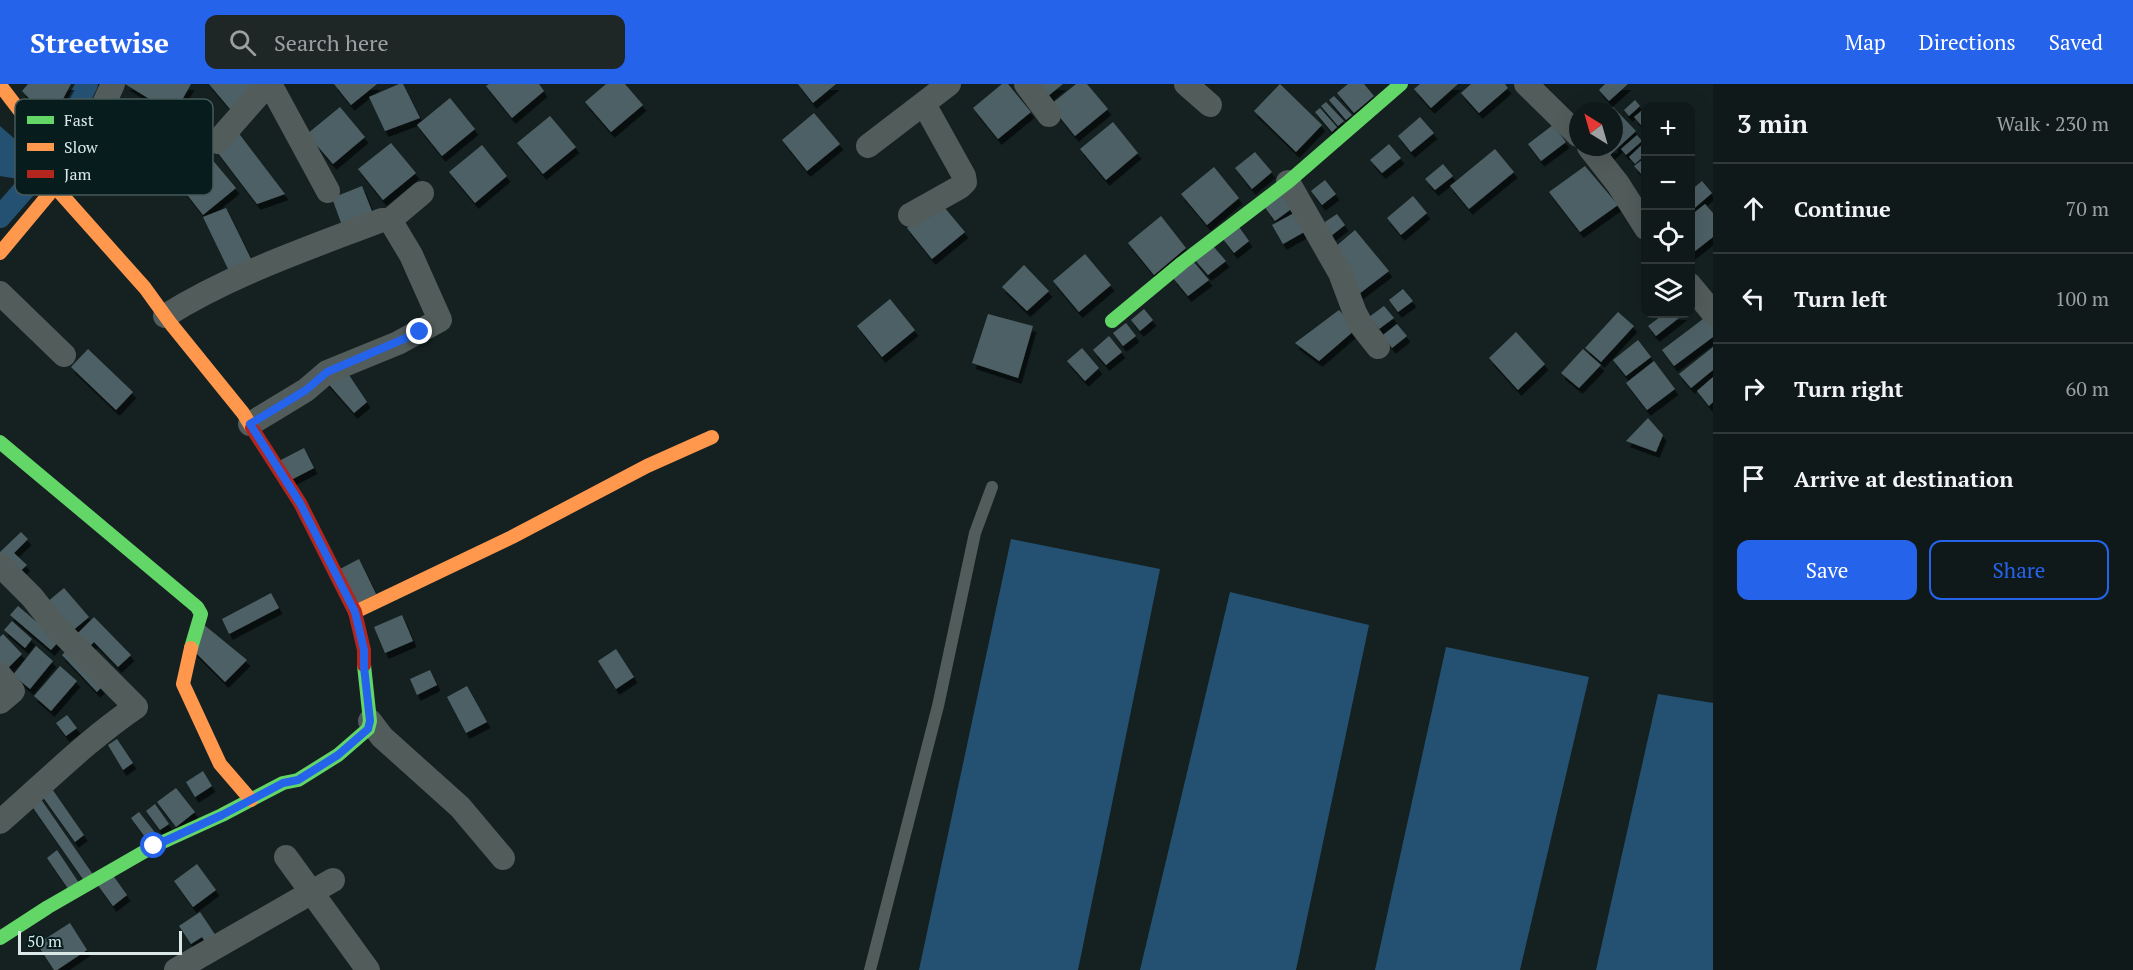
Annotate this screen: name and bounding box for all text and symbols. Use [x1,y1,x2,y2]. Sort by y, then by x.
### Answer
search box [205,15,625,69]
text: Streetwise [30,24,169,61]
icon: search [226,26,259,59]
text: Search here [274,28,389,57]
text: Map [1845,28,1886,56]
text: Directions [1919,28,2016,56]
text: Saved [2049,28,2103,56]
legend [15,99,213,195]
north arrow [1569,102,1623,156]
map controls [1641,102,1695,318]
button: + [1641,102,1695,156]
text: 3 min [1737,106,1808,140]
text: Fast [64,109,94,131]
text: Walk · 230 m [1997,110,2109,137]
text: Slow [64,136,98,158]
button: − [1641,156,1695,210]
text: Jam [64,163,92,185]
icon: ahead [1737,192,1770,225]
text: Continue [1794,194,1891,223]
text: 70 m [2066,195,2109,222]
button: locate [1641,210,1695,264]
button: layers [1641,264,1695,318]
icon: left [1737,282,1770,315]
text: Turn left [1794,284,1887,313]
text: 100 m [2055,285,2109,312]
route end [406,318,432,344]
icon: right [1737,372,1770,405]
text: Turn right [1794,374,1903,403]
text: 60 m [2066,375,2109,402]
icon: arrive [1737,462,1770,495]
text: Arrive at destination [1794,464,2013,493]
button: Save [1737,540,1917,600]
button: Share [1929,540,2109,600]
route start [140,832,166,858]
scale bar [18,928,182,956]
text: 50 m [27,930,62,952]

